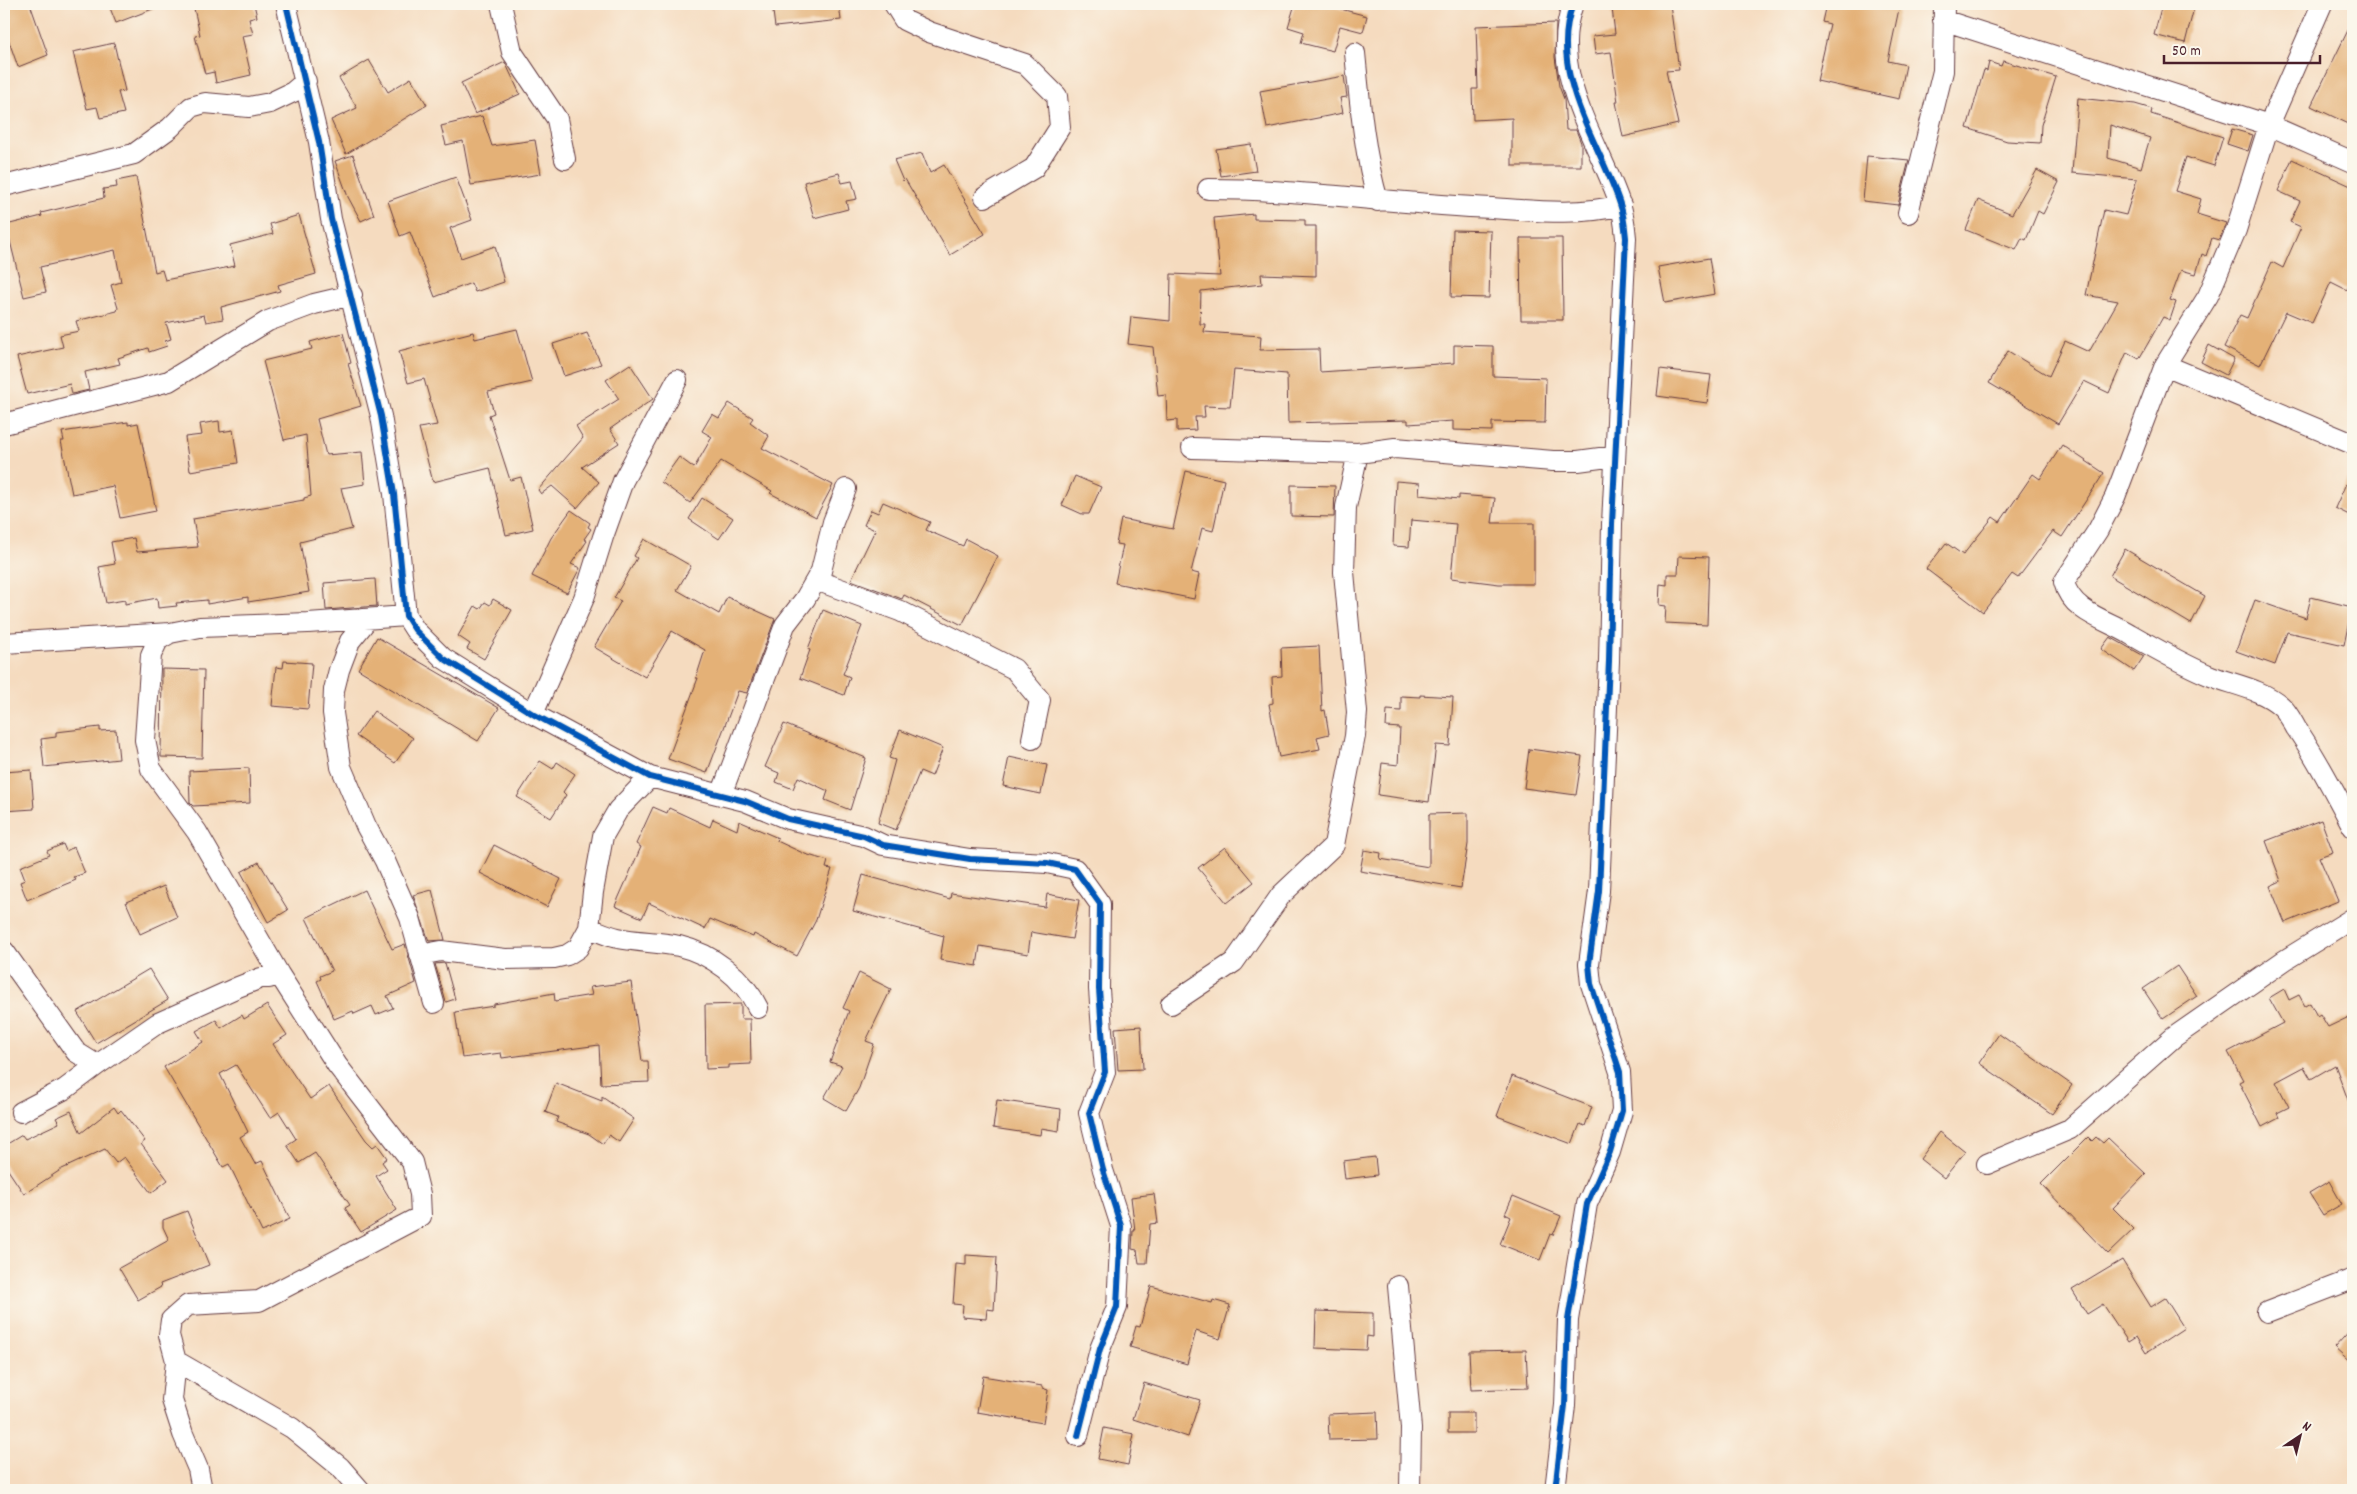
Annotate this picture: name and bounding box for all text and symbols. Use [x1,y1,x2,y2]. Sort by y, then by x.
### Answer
scale bar [2164,32,2321,64]
text: 50 m [2172,41,2201,63]
north arrow [2274,1412,2324,1462]
text: N [2298,1417,2315,1437]

